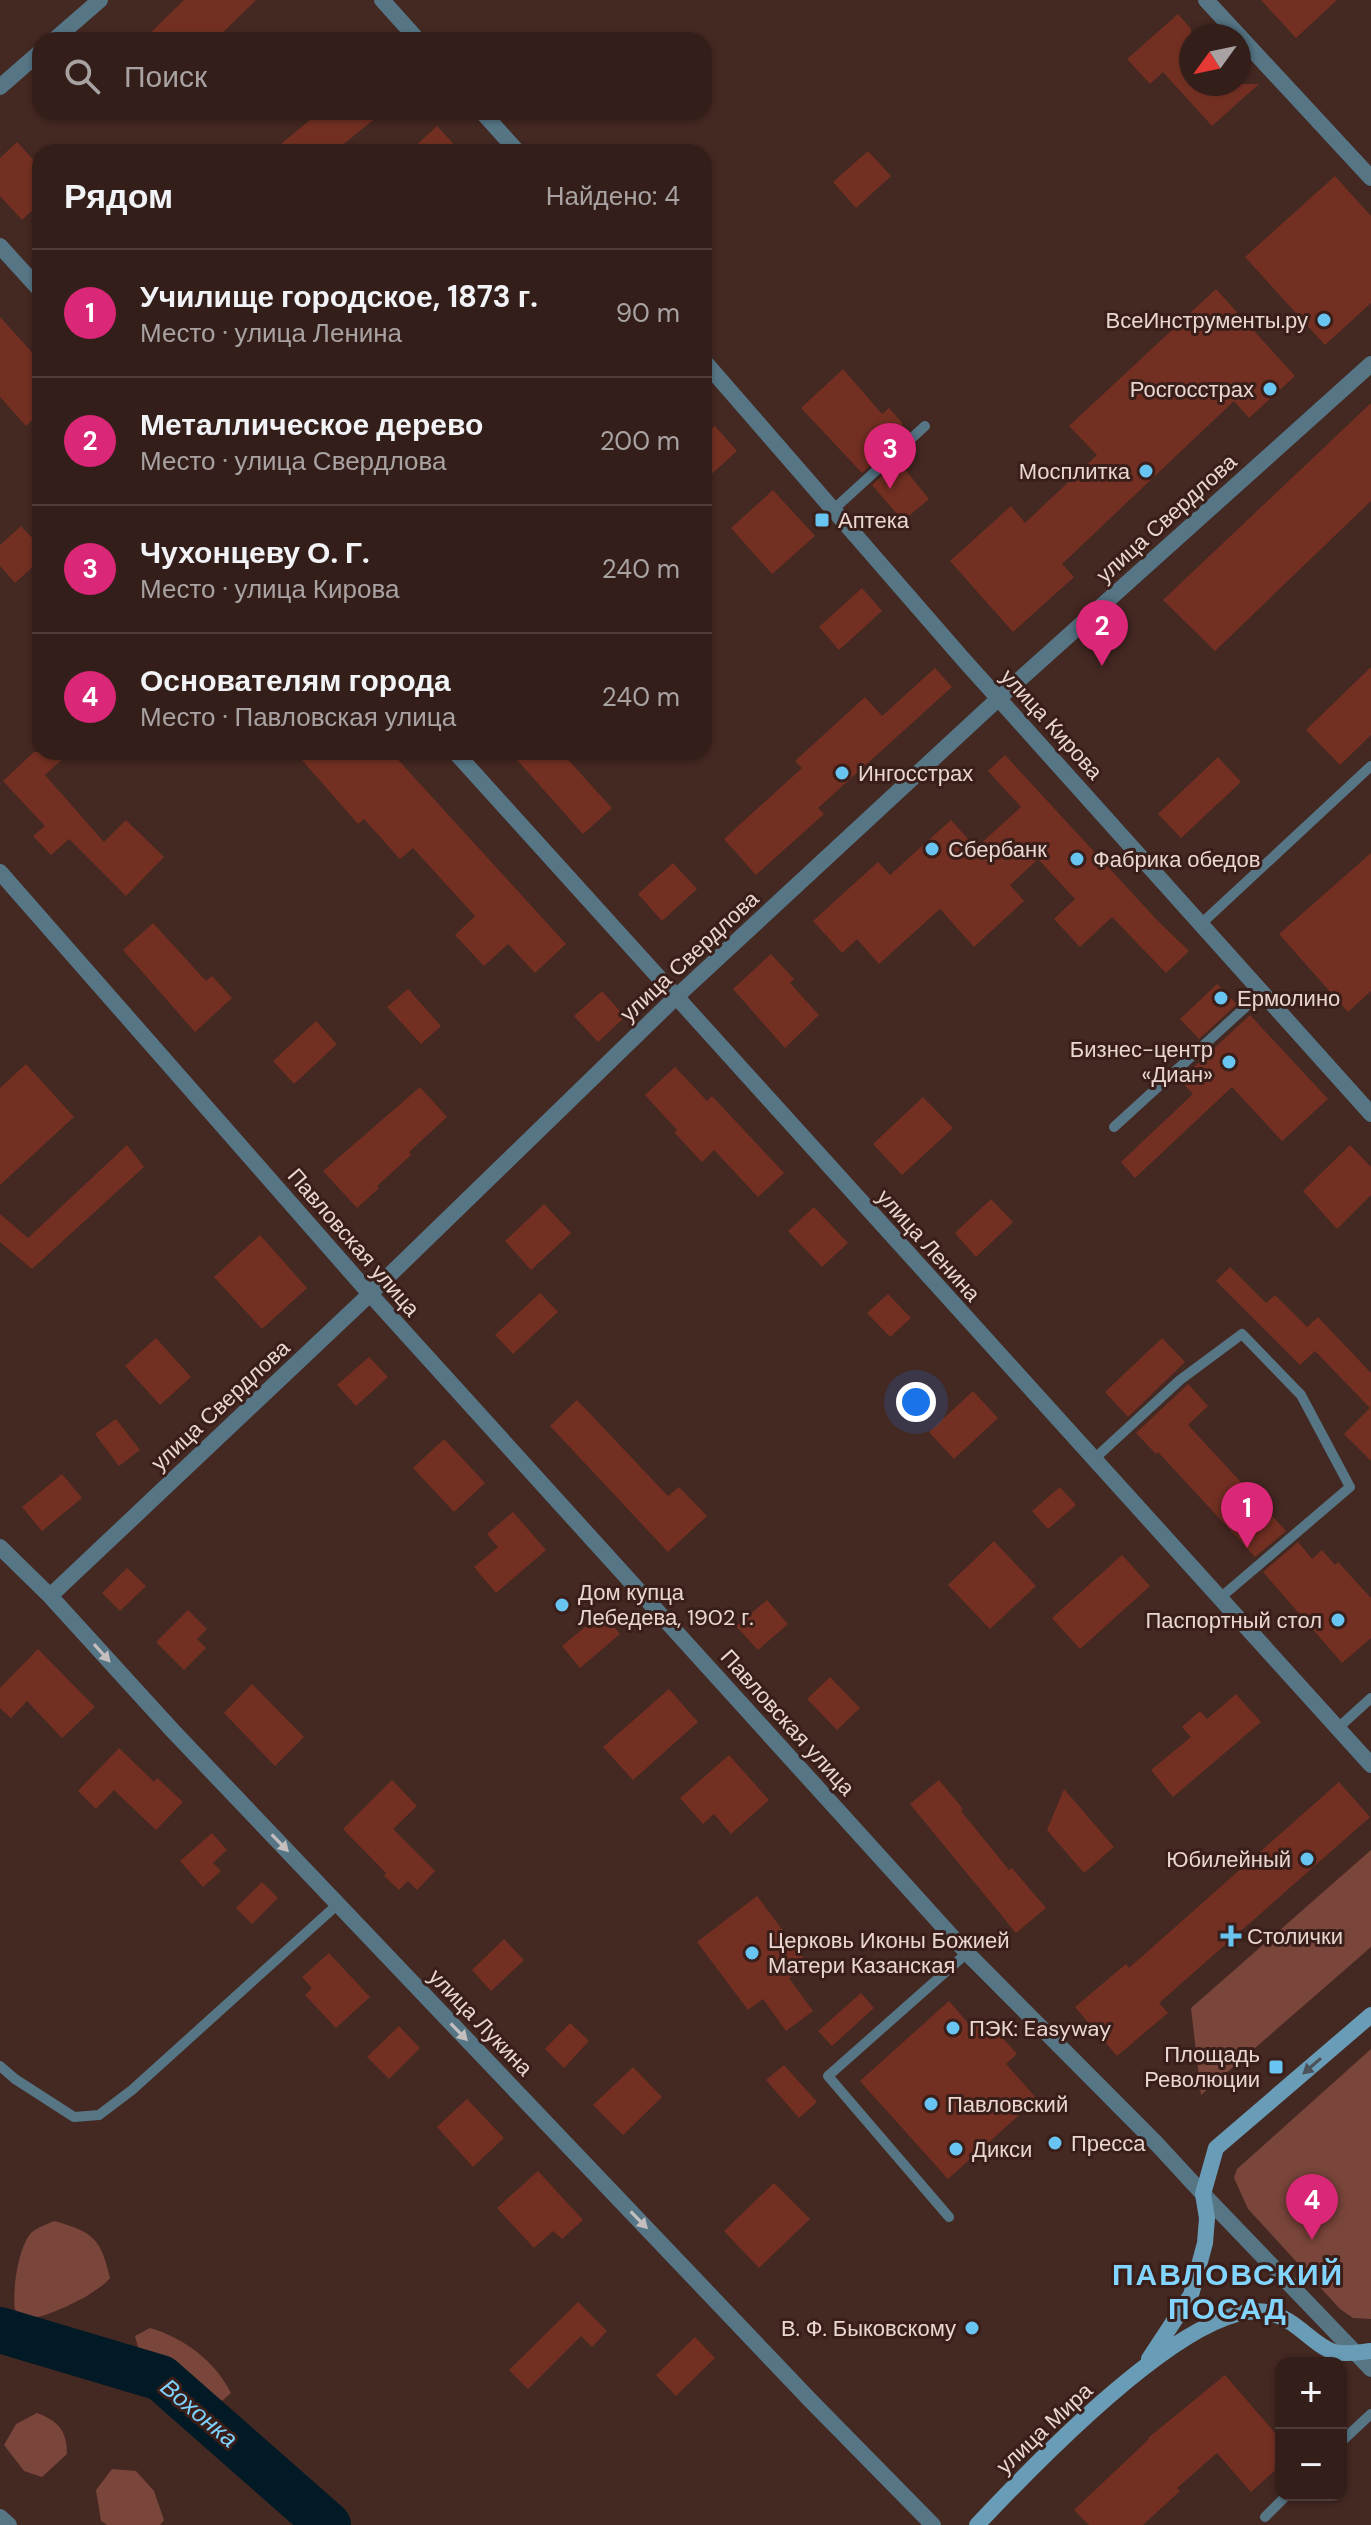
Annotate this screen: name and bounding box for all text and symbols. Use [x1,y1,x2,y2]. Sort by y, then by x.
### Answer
north arrow [1179,24,1251,96]
search box [32,32,712,120]
icon: search [60,54,104,98]
text: Поиск [124,57,207,96]
text: Рядом [64,174,173,219]
text: Найдено: 4 [546,179,680,213]
text: Училище городское, 1873 г. [140,277,538,316]
text: 1 [85,296,95,330]
text: 90 m [616,296,680,330]
place label: ВсеИнструменты.ру [1106,306,1308,335]
marker: ВсеИнструменты.ру [1315,311,1333,329]
text: Место · улица Ленина [140,316,402,350]
place label: Росгосстрах [1130,375,1254,404]
marker: Росгосстрах [1261,380,1279,398]
text: Металлическое дерево [140,405,483,444]
pin: 3 [864,423,916,489]
text: 2 [82,424,98,458]
text: 200 m [600,424,680,458]
text: Место · улица Свердлова [140,444,447,478]
street label: улица Свердлова [1090,447,1243,589]
place label: Мосплитка [1019,457,1131,486]
marker: Мосплитка [1137,462,1155,480]
place label: Аптека [838,506,910,535]
marker: Аптека [813,511,831,529]
text: Чухонцеву О. Г. [140,533,370,572]
text: 3 [82,552,98,586]
text: 240 m [602,552,680,586]
text: Место · улица Кирова [140,572,399,606]
pin: 2 [1076,600,1128,666]
text: Основателям города [140,661,451,700]
street label: улица Кирова [994,663,1110,786]
text: 4 [82,680,98,714]
text: 240 m [602,680,680,714]
text: Место · Павловская улица [140,700,456,734]
place label: Ингосстрах [858,759,973,788]
marker: Ингосстрах [833,764,851,782]
place label: Сбербанк [948,835,1047,864]
marker: Сбербанк [923,840,941,858]
place label: Фабрика обедов [1093,845,1260,874]
marker: Фабрика обедов [1068,850,1086,868]
street label: улица Свердлова [614,884,765,1028]
place label: Ермолино [1237,984,1340,1013]
marker: Ермолино [1212,989,1230,1007]
place label: Бизнес-центр «Диан» [1070,1035,1213,1089]
marker: Бизнес-центр «Диан» [1220,1053,1238,1071]
street label: Павловская улица [281,1162,427,1323]
street label: улица Ленина [870,1183,987,1308]
street label: улица Свердлова [145,1333,296,1477]
your location [896,1382,936,1422]
pin: 1 [1221,1482,1273,1548]
place label: Дом купца Лебедева, 1902 г. [578,1578,754,1632]
marker: Дом купца Лебедева, 1902 г. [553,1596,571,1614]
place label: Паспортный стол [1145,1606,1322,1635]
marker: Паспортный стол [1329,1611,1347,1629]
street label: Павловская улица [714,1643,862,1802]
one-way arrow [93,1644,111,1663]
one-way arrow [270,1833,289,1852]
place label: Юбилейный [1166,1845,1291,1874]
marker: Юбилейный [1298,1850,1316,1868]
place label: Столички [1247,1922,1343,1951]
place label: Церковь Иконы Божией Матери Казанская [768,1926,1010,1980]
marker: Столички [1222,1927,1240,1945]
marker: Церковь Иконы Божией Матери Казанская [743,1944,761,1962]
street label: улица Лукина [422,1963,540,2083]
place label: ПЭК: Easyway [969,2014,1111,2043]
marker: ПЭК: Easyway [944,2019,962,2037]
one-way arrow [450,2022,468,2041]
place label: Площадь Революции [1144,2040,1260,2094]
one-way arrow [1302,2056,1321,2074]
marker: Площадь Революции [1267,2058,1285,2076]
place label: Павловский [947,2090,1068,2119]
marker: Павловский [922,2095,940,2113]
place label: Пресса [1071,2129,1146,2158]
marker: Пресса [1046,2134,1064,2152]
place label: Дикси [972,2135,1032,2164]
marker: Дикси [947,2140,965,2158]
pin: 4 [1286,2174,1338,2240]
one-way arrow [629,2210,647,2229]
district label: ПАВЛОВСКИЙ ПОСАД [1112,2255,1344,2328]
place label: В. Ф. Быковскому [781,2314,956,2343]
marker: В. Ф. Быковскому [963,2319,981,2337]
map controls [1275,2357,1347,2501]
button: + [1275,2357,1347,2429]
water label: Вохонка [154,2371,244,2454]
street label: улица Мира [990,2376,1099,2480]
button: − [1275,2429,1347,2501]

